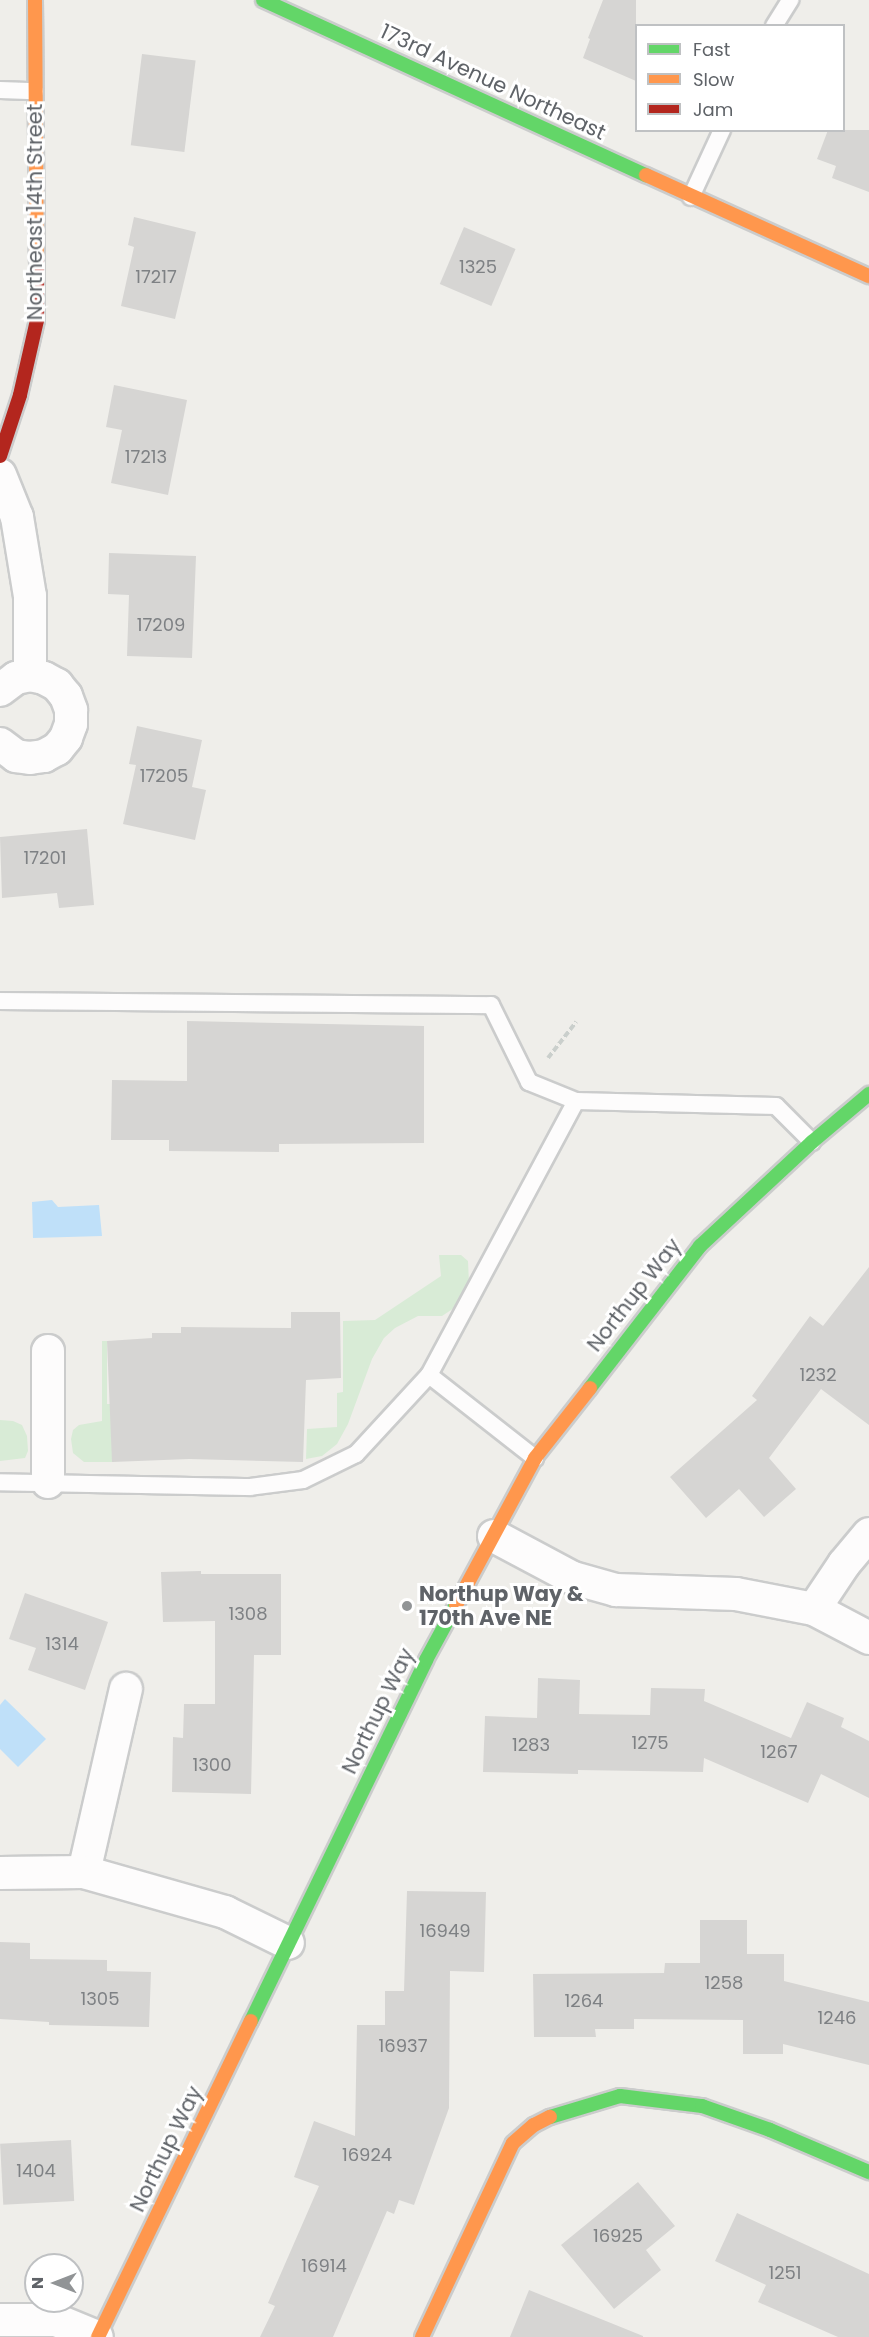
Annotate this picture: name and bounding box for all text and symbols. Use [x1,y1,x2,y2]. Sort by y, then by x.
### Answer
street label: 173rd Avenue Northeast [376,19,610,145]
legend [635,24,845,132]
text: Fast [693,37,730,62]
text: Slow [693,67,734,92]
text: Jam [693,97,733,122]
street label: Northeast 14th Street [22,104,48,320]
house number: 1325 [459,256,497,278]
house number: 17217 [135,266,177,288]
house number: 17213 [125,446,167,468]
house number: 17209 [137,614,185,636]
house number: 17205 [140,765,188,787]
house number: 17201 [23,847,67,869]
street label: Northup Way [582,1233,686,1357]
house number: 1232 [799,1364,837,1386]
place label: Northup Way & 170th Ave NE [419,1581,584,1631]
marker: Northup Way & 170th Ave NE [400,1599,414,1613]
house number: 1308 [228,1603,268,1625]
house number: 1314 [45,1633,79,1655]
street label: Northup Way [337,1644,419,1778]
house number: 1275 [631,1732,669,1754]
house number: 1283 [512,1734,550,1756]
house number: 1267 [760,1741,798,1763]
house number: 1300 [193,1754,231,1776]
house number: 16949 [419,1920,471,1942]
house number: 1258 [705,1972,743,1994]
house number: 1305 [81,1988,119,2010]
house number: 1264 [565,1990,603,2012]
house number: 1246 [818,2007,856,2029]
house number: 16937 [379,2035,427,2057]
street label: Northup Way [125,2082,207,2216]
house number: 16924 [342,2144,392,2166]
house number: 1404 [16,2160,56,2182]
house number: 16925 [593,2225,643,2247]
north arrow [24,2253,84,2313]
house number: 16914 [301,2255,347,2277]
house number: 1251 [768,2262,802,2284]
text: N [26,2277,49,2289]

